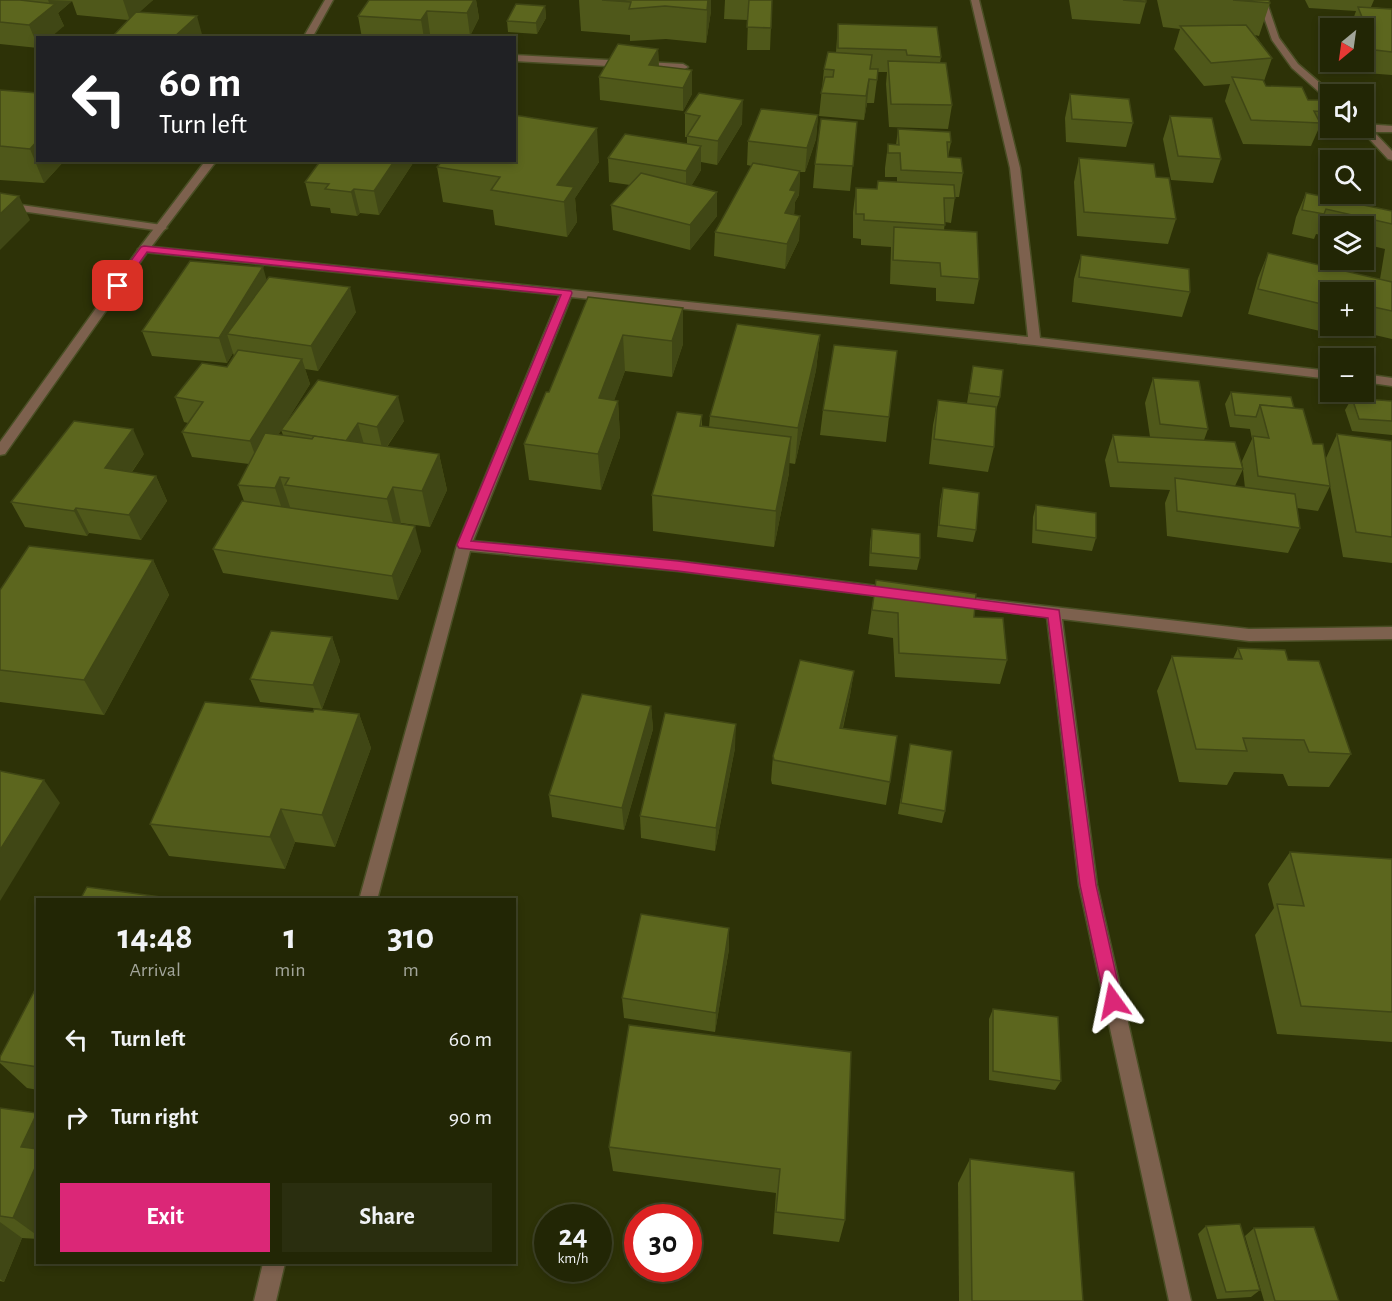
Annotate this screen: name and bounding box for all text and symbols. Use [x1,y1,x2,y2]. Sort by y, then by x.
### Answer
north arrow [1320,18,1374,72]
map controls [1320,18,1374,402]
icon: left [60,60,138,138]
text: 60 m [159,62,241,104]
button: sound [1320,84,1374,138]
text: Turn left [159,111,247,138]
button: search [1320,150,1374,204]
button: layers [1320,216,1374,270]
pin [92,260,143,311]
icon: arrive [101,269,134,302]
button: + [1320,282,1374,336]
button: − [1320,348,1374,402]
text: 14:48 [118,919,193,955]
text: 1 [283,919,296,955]
text: 310 [387,919,434,955]
text: Arrival [129,960,181,980]
text: min [274,960,306,980]
text: m [403,960,419,980]
position arrow [1081,969,1145,1033]
icon: left [60,1023,93,1056]
text: Turn left [111,1028,185,1050]
text: 60 m [449,1028,492,1050]
icon: right [60,1101,93,1134]
text: Turn right [111,1106,198,1128]
text: 90 m [449,1106,492,1128]
button: Exit [60,1183,270,1252]
button: Share [282,1183,492,1252]
speed limit sign: 30 [624,1204,702,1282]
text: 24 [558,1221,588,1251]
text: km/h [558,1251,588,1266]

